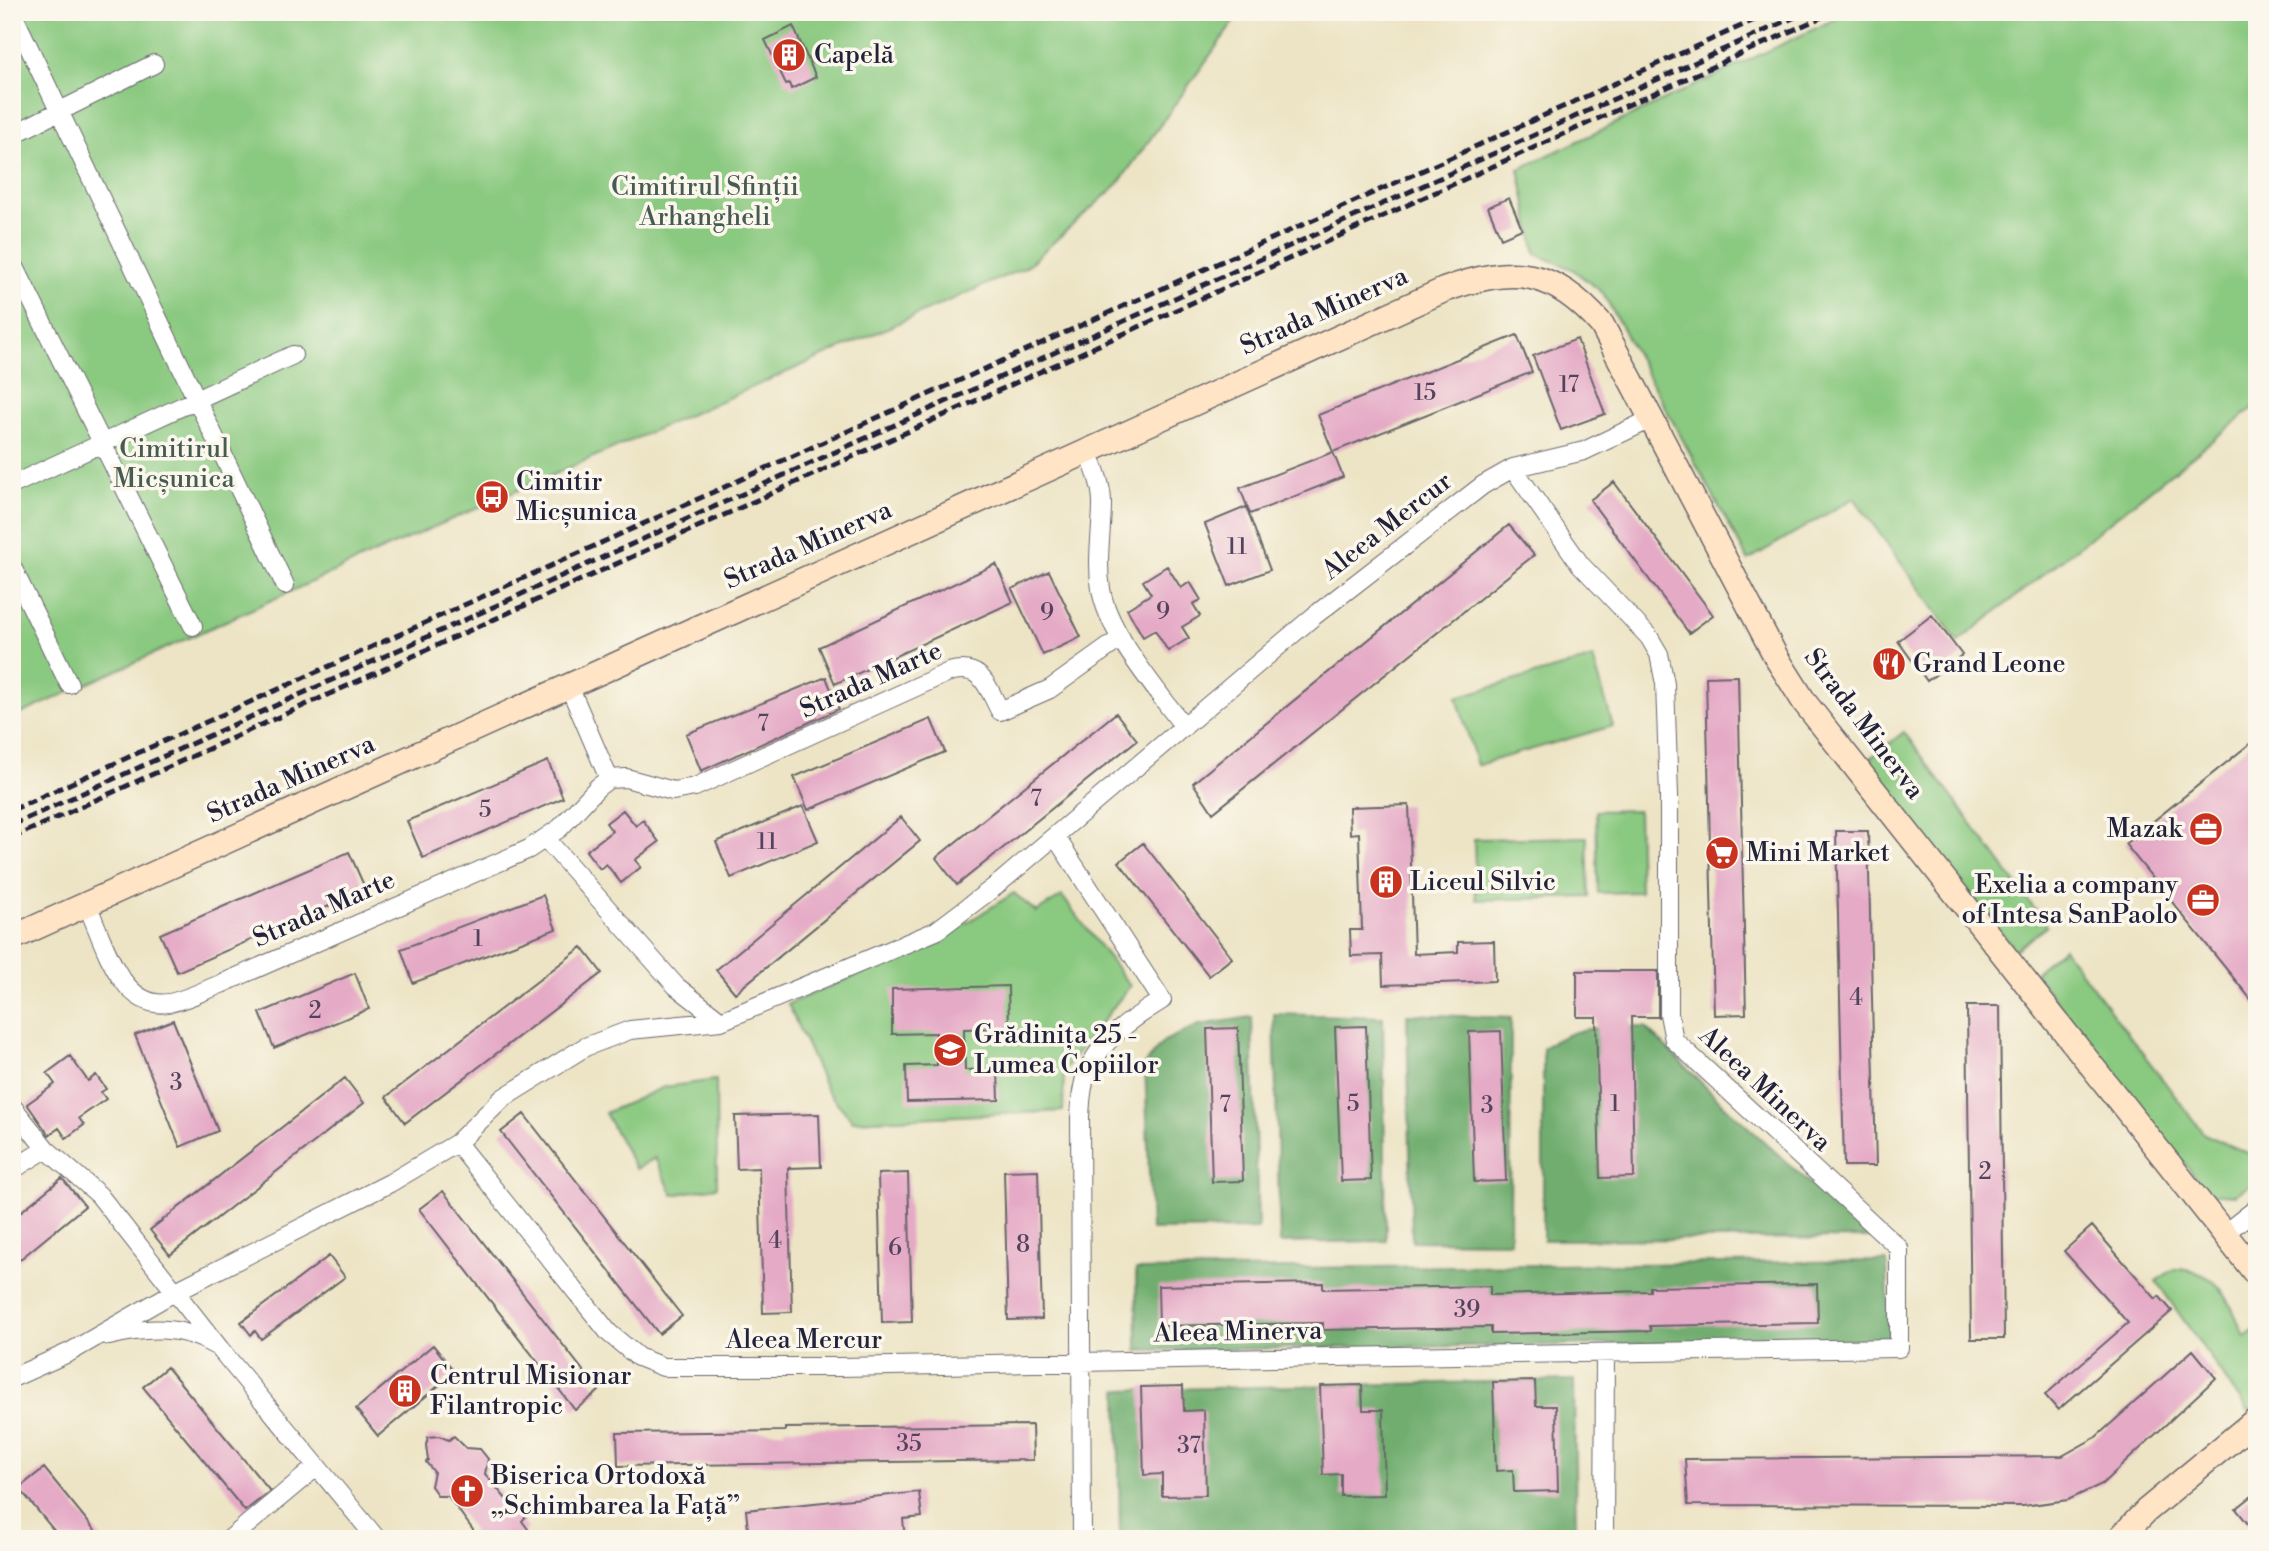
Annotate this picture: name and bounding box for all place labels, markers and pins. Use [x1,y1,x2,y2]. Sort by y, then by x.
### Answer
building icon: Capelă [770,36,808,74]
place label: Capelă [814,39,895,71]
place label: Cimitir Micșunica [516,466,638,528]
bus stop icon: Cimitir Micșunica [473,478,511,516]
restaurant icon: Grand Leone [1870,645,1908,683]
place label: Grand Leone [1913,648,2066,680]
office icon: Mazak [2187,810,2225,848]
place label: Mazak [2107,813,2183,845]
supermarket icon: Mini Market [1703,834,1741,872]
place label: Mini Market [1746,837,1890,869]
building icon: Liceul Silvic [1367,863,1405,901]
place label: Liceul Silvic [1410,866,1556,898]
place label: Exelia a company of Intesa SanPaolo [1962,869,2178,931]
office icon: Exelia a company of Intesa SanPaolo [2184,881,2222,919]
place label: Grădinița 25 - Lumea Copiilor [974,1019,1159,1081]
school or university icon: Grădinița 25 - Lumea Copiilor [931,1031,969,1069]
place label: Centrul Misionar Filantropic [430,1360,632,1422]
building icon: Centrul Misionar Filantropic [386,1372,424,1410]
place label: Biserica Ortodoxă „Schimbarea la Față” [490,1460,740,1522]
church icon: Biserica Ortodoxă „Schimbarea la Față” [448,1472,486,1510]

